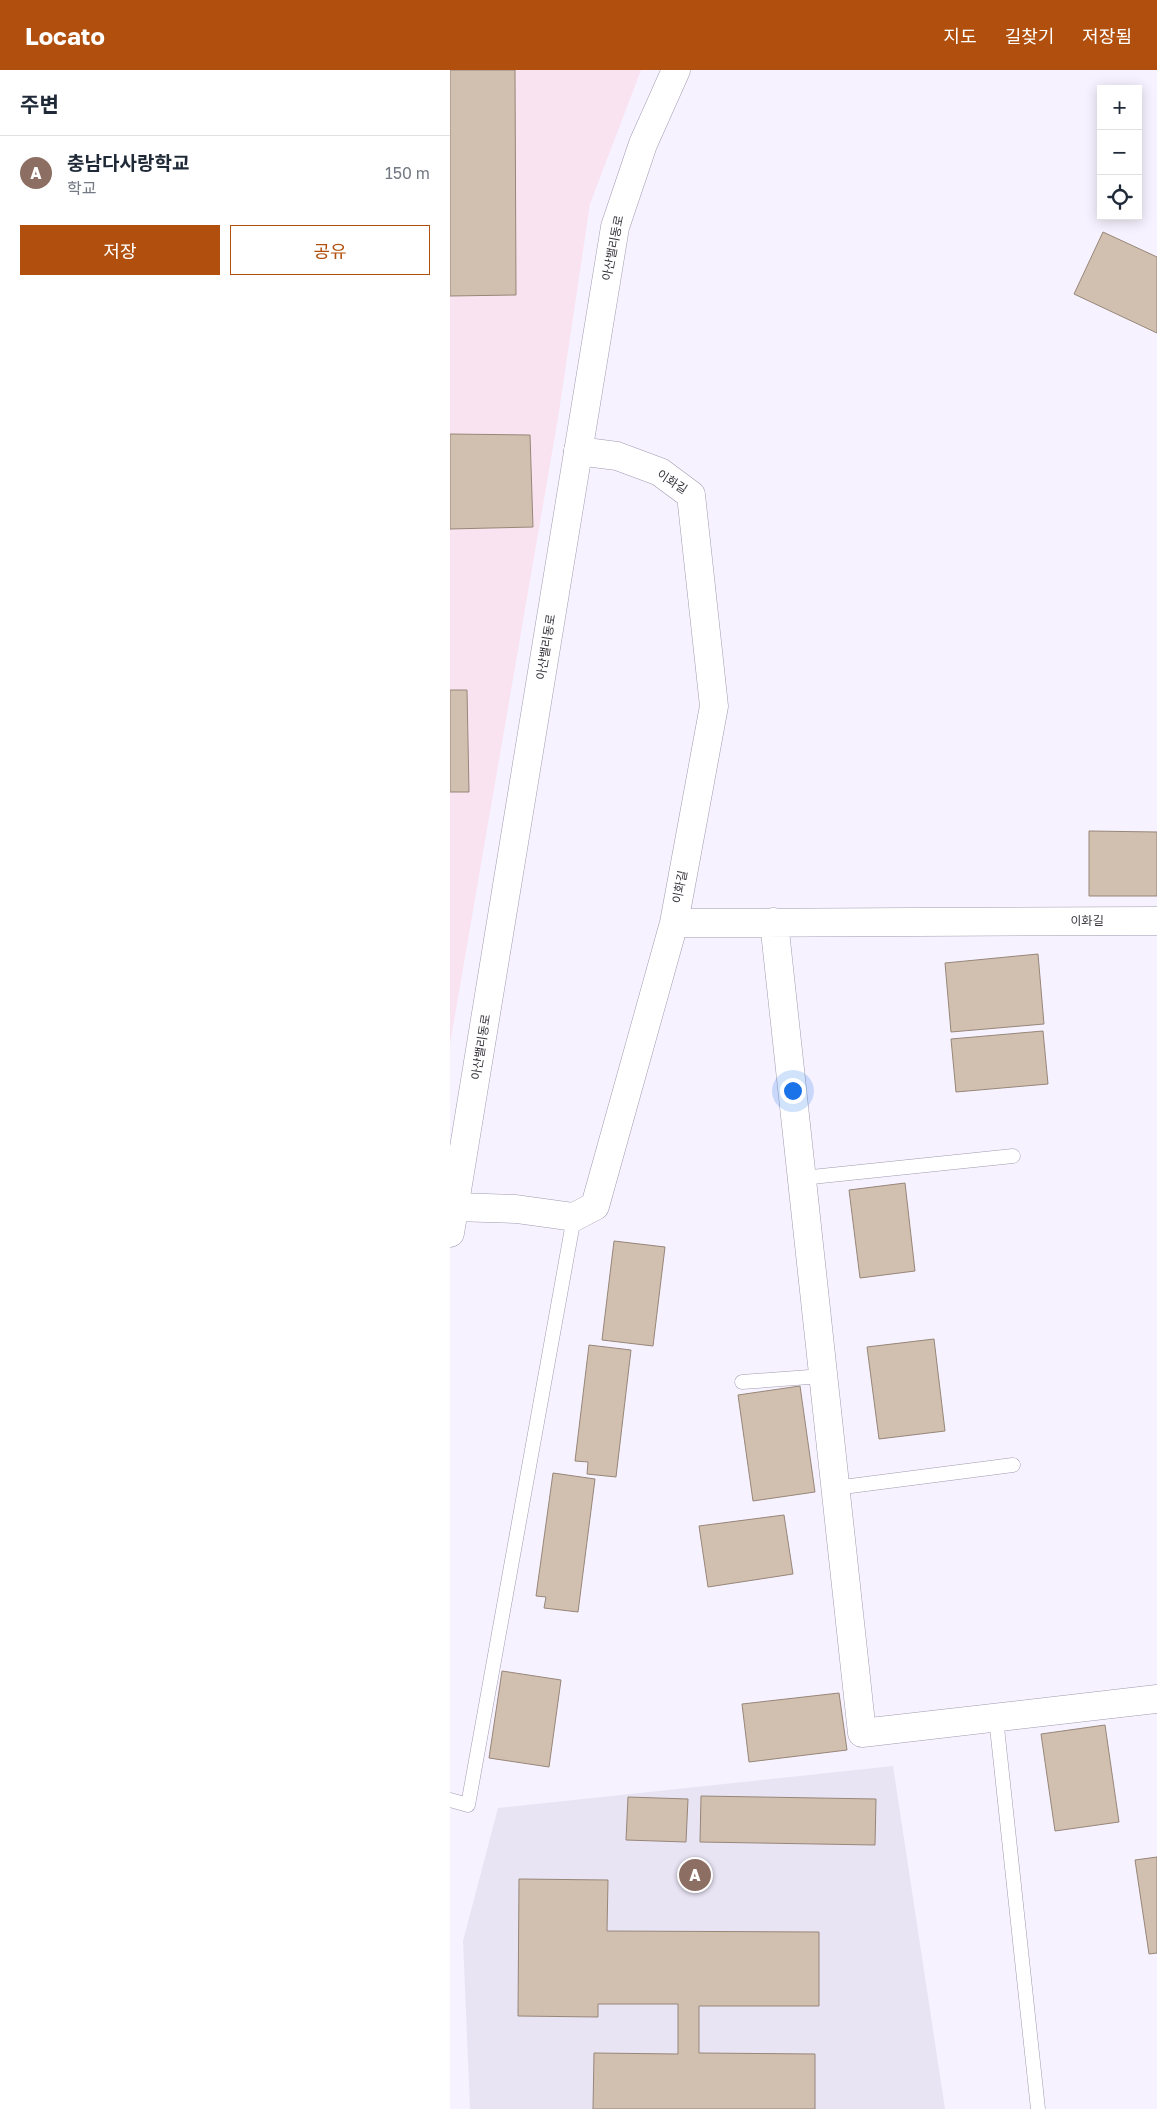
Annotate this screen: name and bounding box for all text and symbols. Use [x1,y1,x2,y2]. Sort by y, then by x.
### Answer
text: Locato [25,21,105,50]
text: 지도 [944,25,977,47]
text: 길찾기 [1005,25,1054,47]
text: 저장됨 [1082,25,1132,47]
map controls [1097,85,1142,220]
button: + [1097,85,1142,130]
text: 주변 [20,91,59,117]
button: − [1097,130,1142,175]
text: 충남다사랑학교 [67,151,189,174]
text: A [30,163,42,183]
text: 150 m [385,163,430,183]
button: locate [1097,175,1142,220]
text: 학교 [67,178,96,198]
street label: 아산밸리동로 [599,214,626,282]
button: 저장 [20,225,220,275]
button: 공유 [230,225,430,275]
street label: 이화길 [654,466,690,497]
street label: 아산밸리동로 [533,613,558,681]
street label: 이화길 [669,869,690,905]
street label: 이화길 [1070,913,1104,928]
street label: 아산밸리동로 [468,1013,493,1081]
your location [780,1078,806,1104]
pin: A [679,1856,711,1894]

